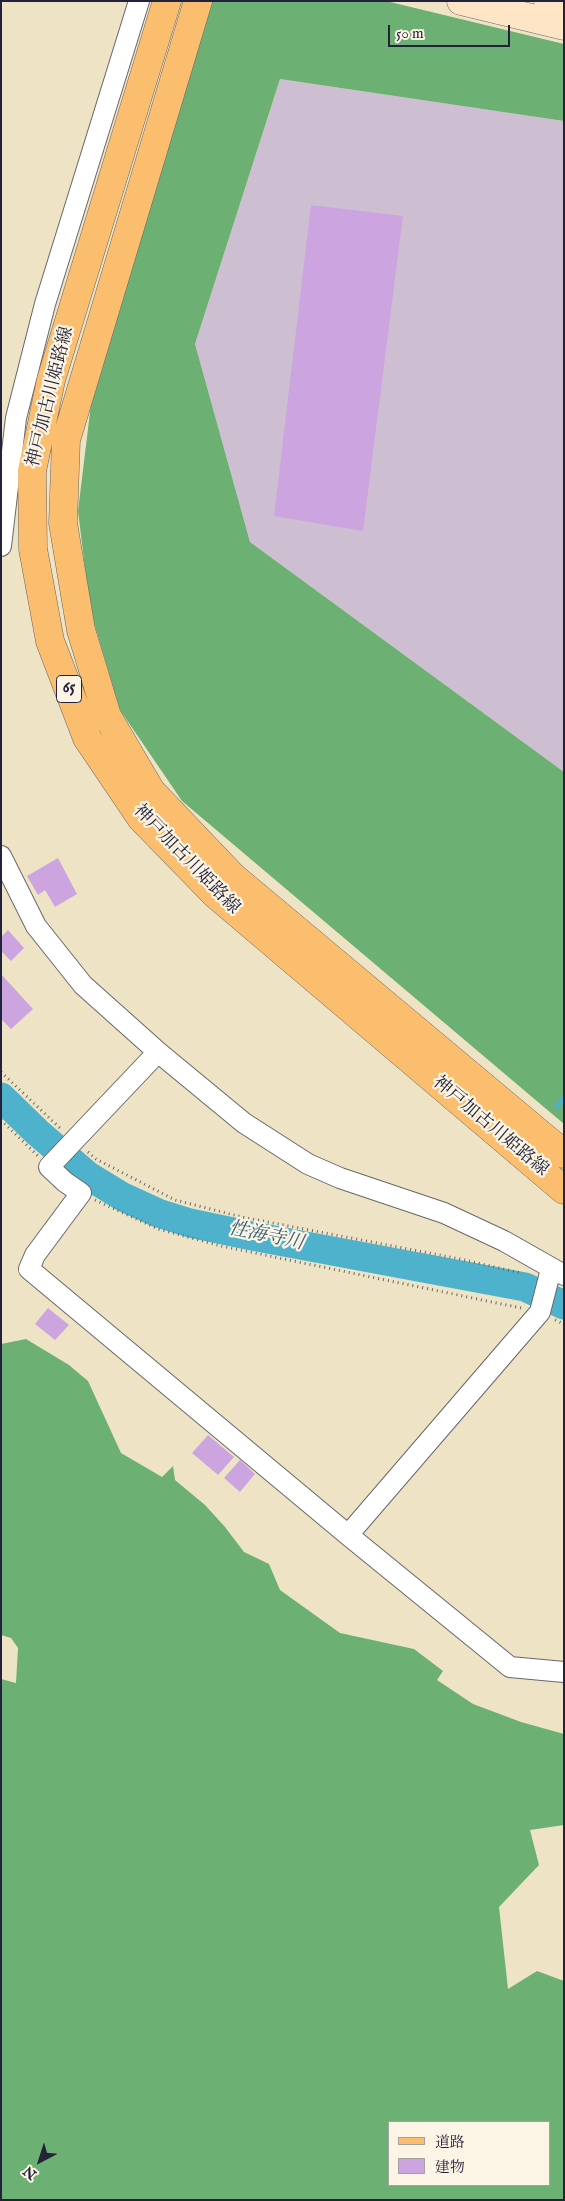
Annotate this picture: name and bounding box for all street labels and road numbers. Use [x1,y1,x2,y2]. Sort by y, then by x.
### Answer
street label: 神戸加古川姫路線 [23,325,79,469]
road number: 65 [56,676,82,702]
street label: 神戸加古川姫路線 [128,801,244,919]
street label: 神戸加古川姫路線 [428,1072,552,1182]

